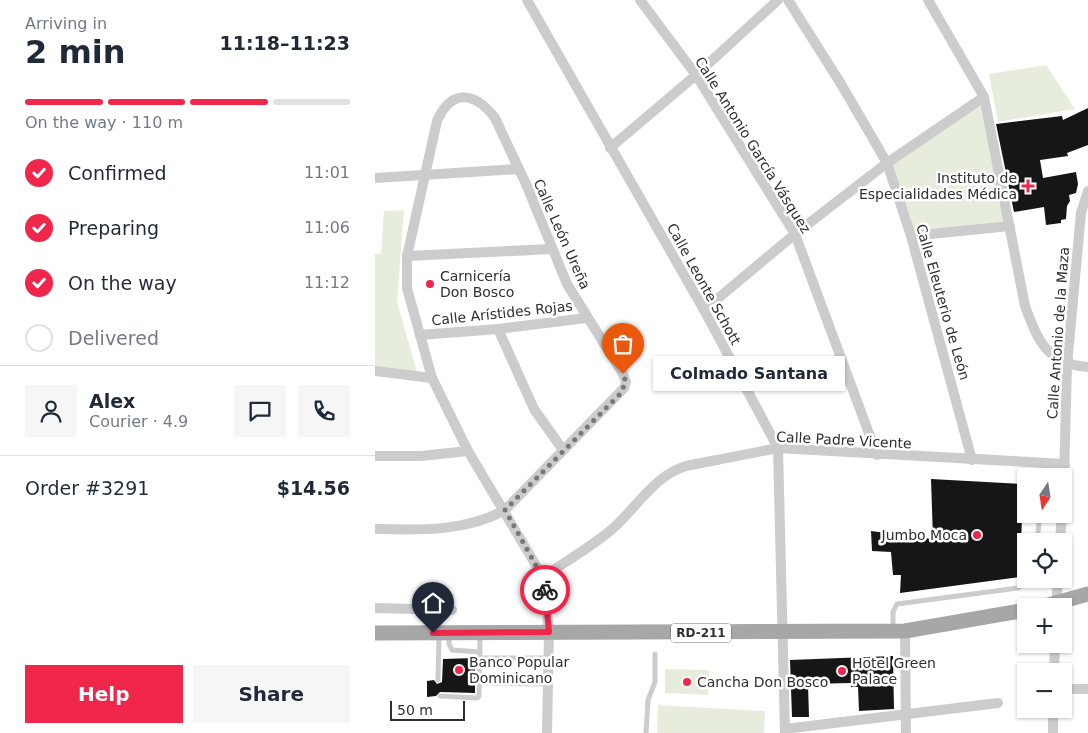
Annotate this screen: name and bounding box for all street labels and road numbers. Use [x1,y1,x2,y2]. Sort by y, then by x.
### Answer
street label: Calle Antonio García Vásquez [692,54,814,236]
street label: Calle León Ureña [530,176,594,292]
street label: Calle Leonte Schott [664,220,744,348]
street label: Calle Eleuterio de León [913,222,973,382]
street label: Calle Antonio de la Maza [1044,246,1072,420]
street label: Calle Arístides Rojas [431,298,573,328]
street label: Calle Padre Vicente [776,428,912,452]
road number: RD-211 [671,624,731,642]

